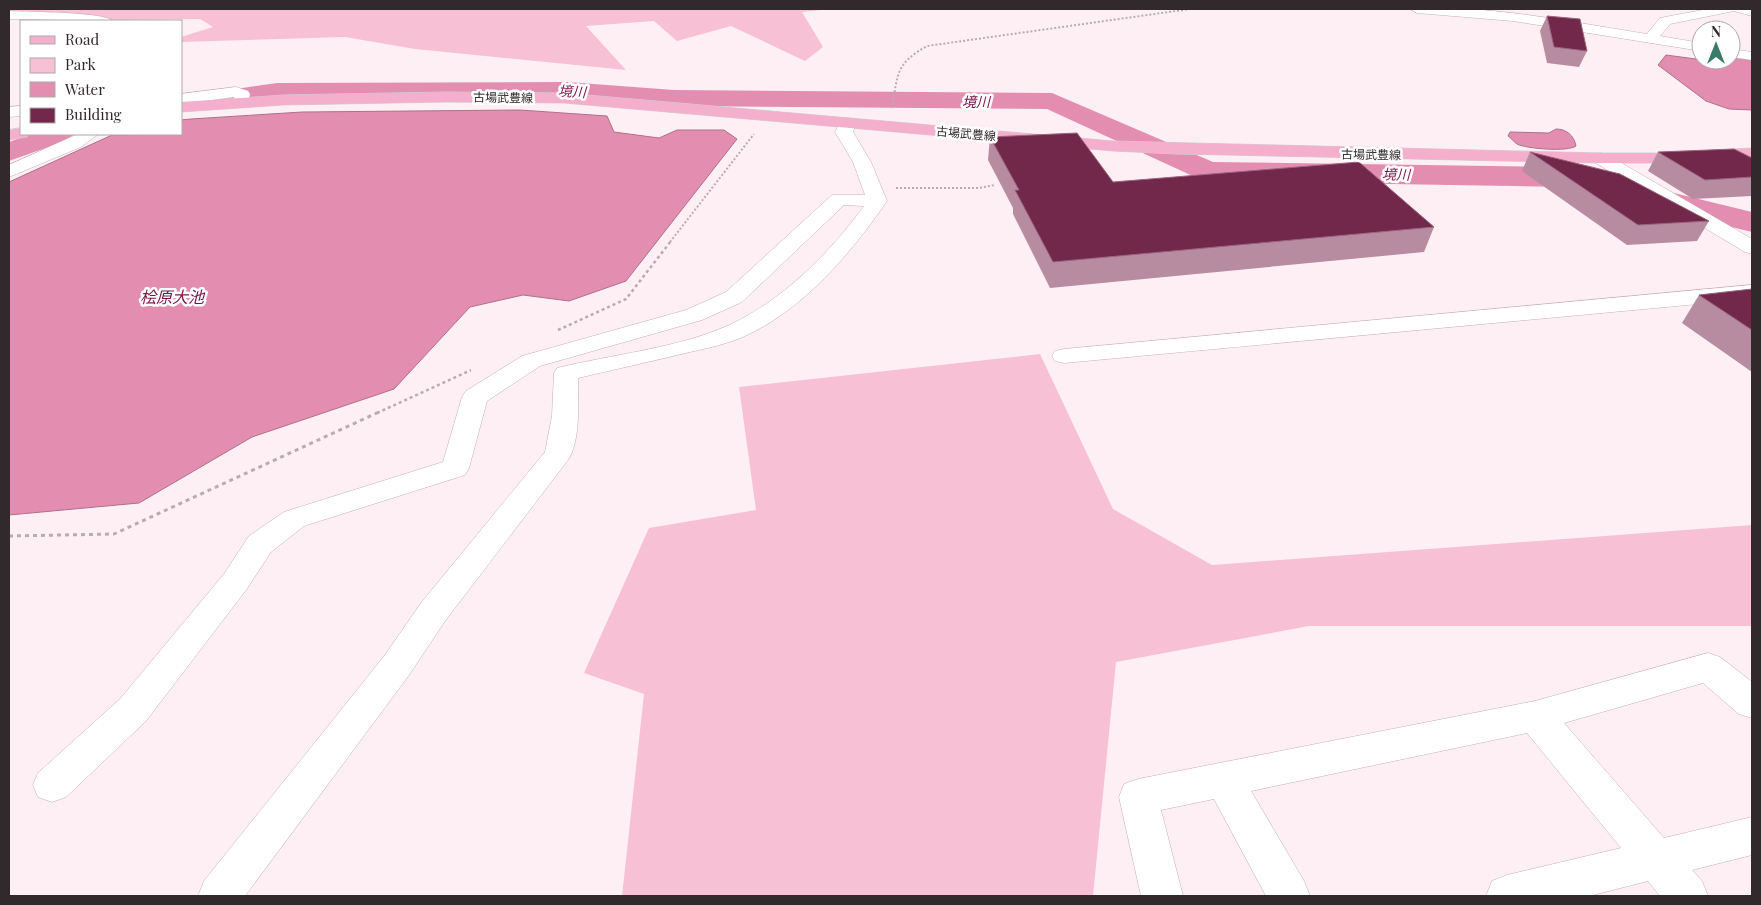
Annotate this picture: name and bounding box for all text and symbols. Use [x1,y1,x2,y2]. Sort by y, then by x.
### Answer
legend [20,20,182,135]
north arrow [1691,20,1741,70]
text: N [1711,22,1721,41]
text: Road [65,29,99,49]
text: Park [65,54,97,74]
text: Water [64,79,105,99]
water label: 境川 [558,81,588,101]
street label: 古場武豊線 [473,88,533,106]
water label: 境川 [962,92,992,111]
text: Building [65,104,122,124]
street label: 古場武豊線 [935,122,997,144]
street label: 古場武豊線 [1341,145,1401,163]
water label: 境川 [1382,164,1412,184]
water label: 桧原大池 [140,286,206,307]

